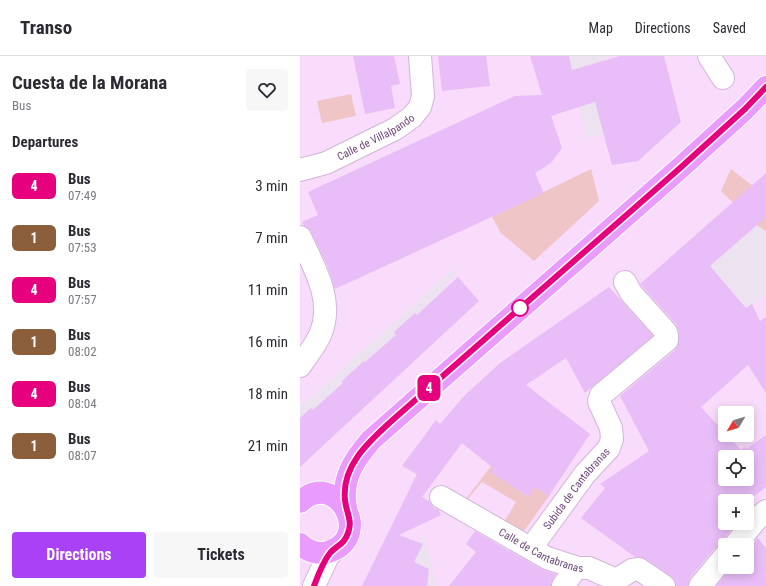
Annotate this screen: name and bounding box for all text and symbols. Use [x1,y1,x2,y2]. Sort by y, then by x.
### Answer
text: Transo [20,16,72,39]
text: Map [589,20,613,36]
text: Directions [635,20,691,36]
text: Saved [713,20,746,36]
button: heart [246,69,288,111]
text: Cuesta de la Morana [12,71,167,94]
text: Bus [12,98,31,113]
street label: Calle de Villalpando [335,111,418,164]
text: Departures [12,133,78,151]
text: Bus [68,170,91,188]
text: 3 min [255,177,288,195]
text: 4 [30,178,38,194]
text: 07:49 [68,188,97,203]
text: Bus [68,222,91,240]
text: 7 min [255,229,288,247]
text: 1 [30,230,38,246]
text: 07:53 [68,240,97,255]
text: Bus [68,274,91,292]
text: 11 min [248,281,288,299]
text: 4 [30,282,38,298]
text: 07:57 [68,292,97,307]
unlabelled marker [511,299,529,317]
text: Bus [68,326,91,344]
text: 16 min [248,333,288,351]
text: 1 [30,334,38,350]
text: 08:02 [68,344,97,359]
line badge: 4 [416,375,442,401]
text: Bus [68,378,91,396]
text: 4 [425,380,433,396]
text: 18 min [248,385,288,403]
text: 4 [30,386,38,402]
text: 08:04 [68,396,97,411]
north arrow [718,406,754,442]
map controls [718,406,754,574]
text: Bus [68,430,91,448]
text: 21 min [248,437,288,455]
text: 1 [30,438,38,454]
street label: Subida de Cantabranas [541,445,613,532]
text: 08:07 [68,448,97,463]
button: locate [718,450,754,486]
button: + [718,494,754,530]
street label: Calle de Cantabranas [496,526,583,575]
button: Directions [12,532,146,578]
button: Tickets [154,532,288,578]
button: − [718,538,754,574]

